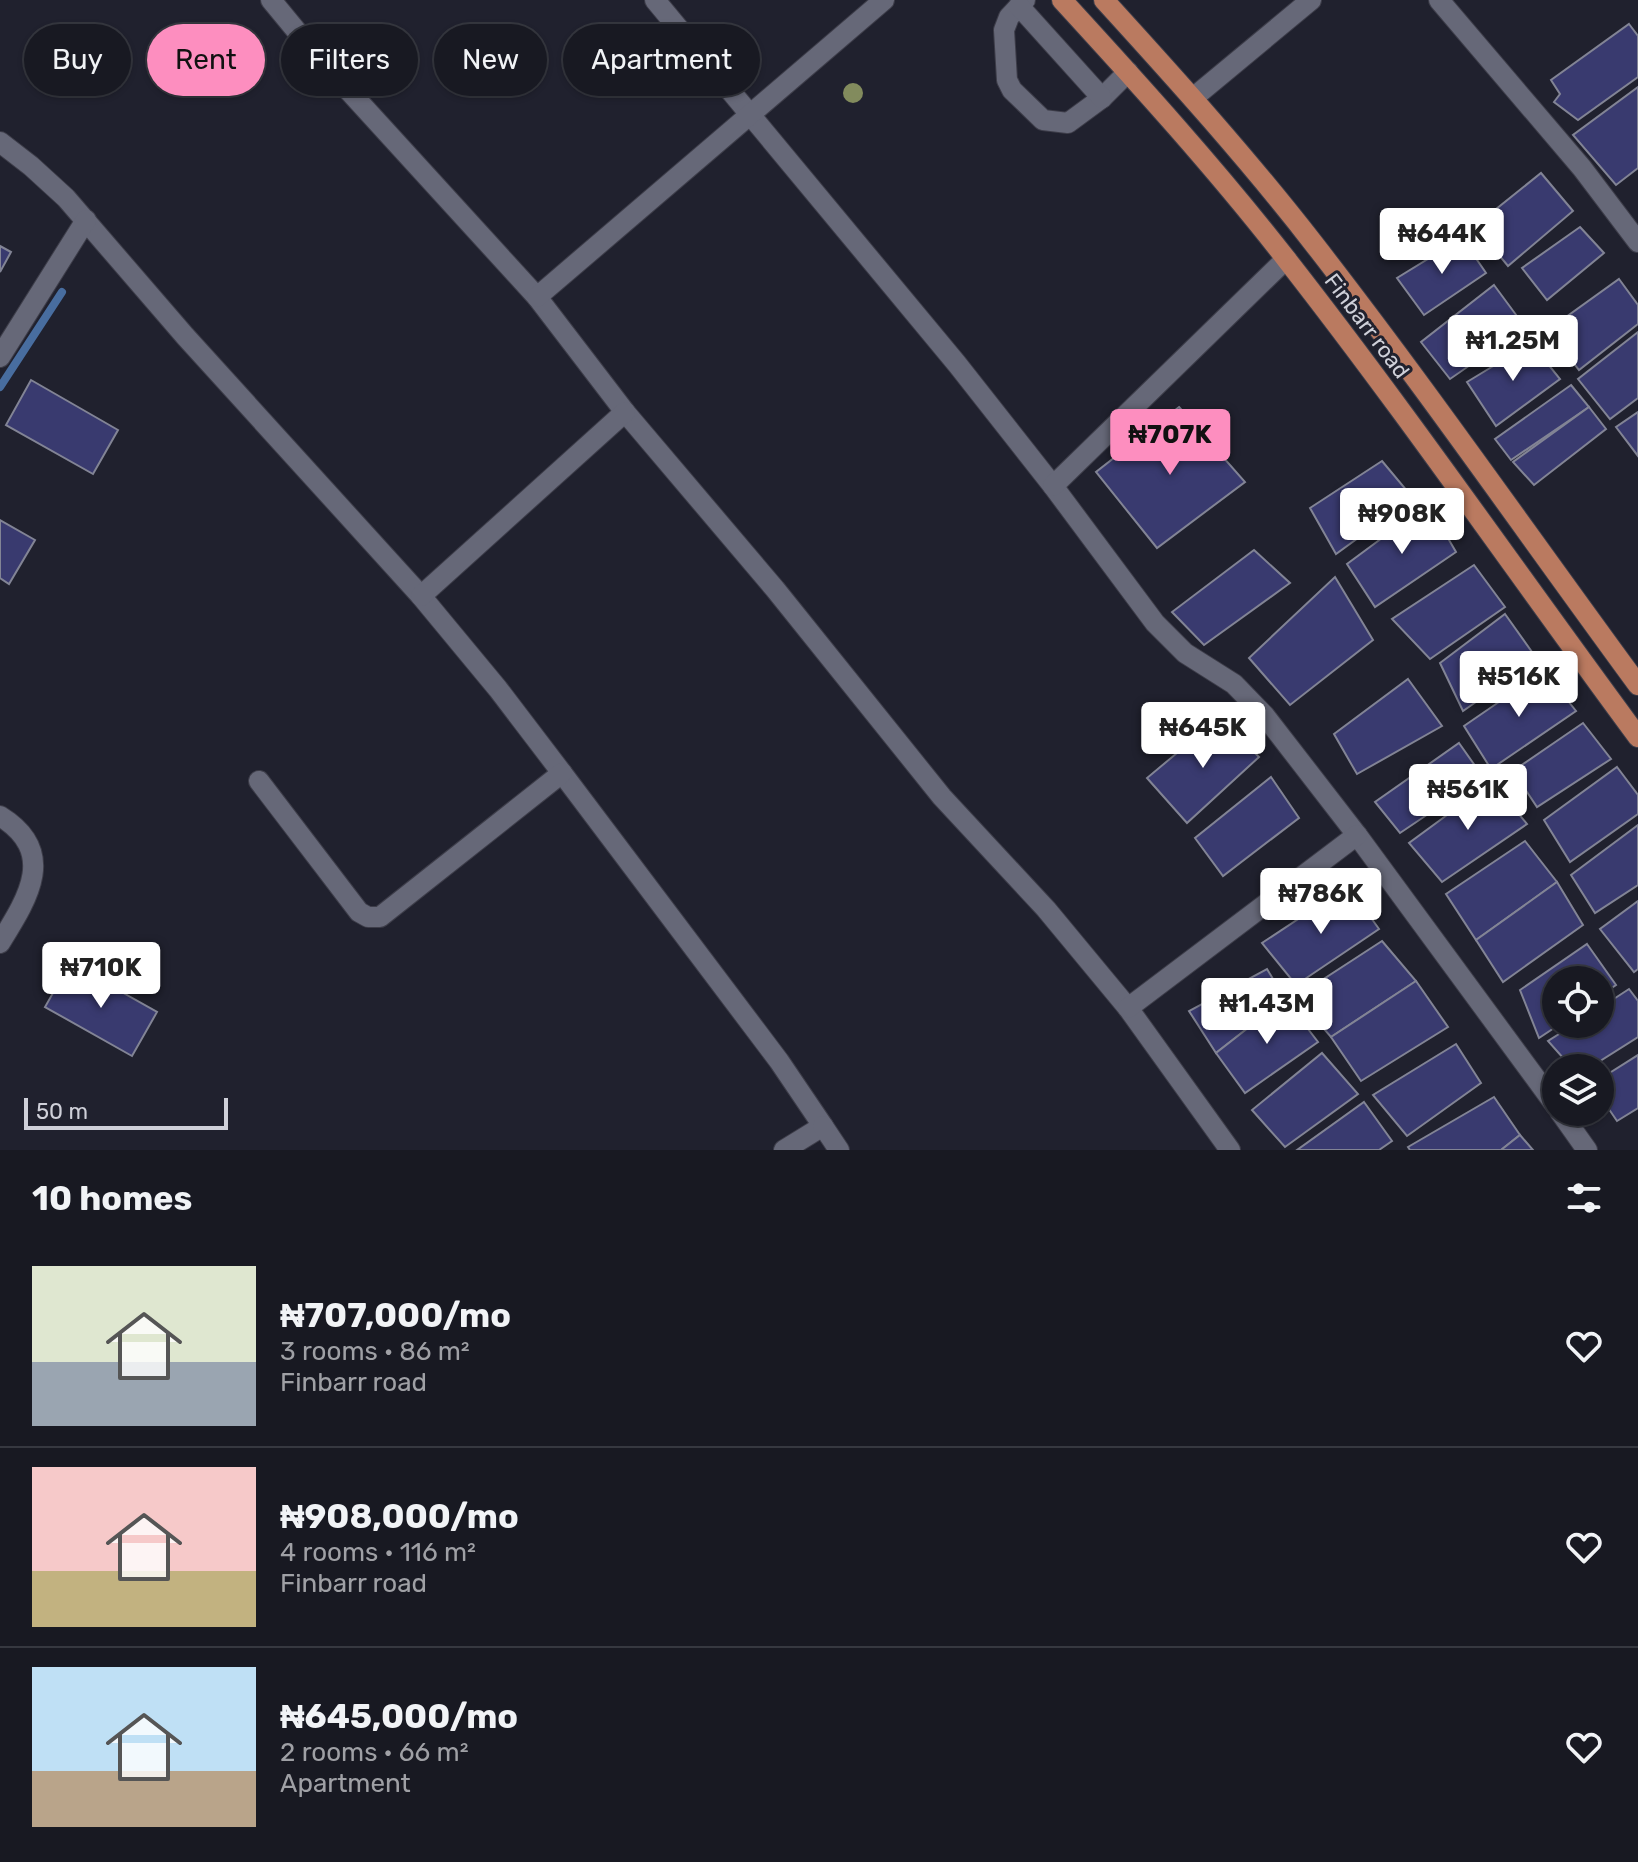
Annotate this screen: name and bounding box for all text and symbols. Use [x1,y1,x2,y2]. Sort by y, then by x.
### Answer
chip: Buy [24,24,131,96]
chip: Rent [147,24,265,96]
chip: Filters [281,24,418,96]
chip: New [434,24,547,96]
chip: Apartment [563,24,760,96]
pin: ₦644K [1386,208,1498,276]
text: ₦644K [1398,218,1486,249]
street label: Finbarr road [1319,268,1415,384]
pin: ₦1.25M [1448,315,1578,383]
text: ₦1.25M [1466,325,1560,356]
pin: ₦707K [1114,409,1226,477]
text: ₦707K [1128,419,1212,450]
pin: ₦908K [1346,488,1458,556]
text: ₦908K [1358,498,1446,529]
pin: ₦516K [1463,651,1575,719]
text: ₦516K [1478,661,1560,692]
pin: ₦645K [1147,702,1259,770]
text: ₦645K [1159,712,1247,743]
pin: ₦561K [1412,764,1524,832]
text: ₦561K [1427,774,1509,805]
pin: ₦786K [1265,868,1377,936]
text: ₦786K [1278,878,1364,909]
pin: ₦710K [45,942,157,1010]
text: ₦710K [60,952,142,983]
map controls [1542,966,1614,1126]
button: locate [1542,966,1614,1038]
pin: ₦1.43M [1202,978,1332,1046]
text: ₦1.43M [1219,988,1315,1019]
button: layers [1542,1054,1614,1126]
scale bar [24,1094,228,1130]
text: 50 m [36,1098,88,1125]
icon: filters [1562,1176,1606,1220]
text: 10 homes [32,1178,192,1219]
text: ₦707,000/mo [280,1295,511,1336]
icon: home [96,1298,192,1394]
icon: heart [1562,1324,1606,1368]
text: 3 rooms · 86 m² [280,1336,470,1367]
text: Finbarr road [280,1367,427,1398]
text: ₦908,000/mo [280,1496,519,1537]
icon: home [96,1499,192,1595]
icon: heart [1562,1525,1606,1569]
text: 4 rooms · 116 m² [280,1537,476,1568]
text: Finbarr road [280,1568,427,1599]
text: ₦645,000/mo [280,1696,518,1737]
icon: home [96,1699,192,1795]
icon: heart [1562,1725,1606,1769]
text: 2 rooms · 66 m² [280,1737,469,1768]
text: Apartment [280,1768,411,1799]

